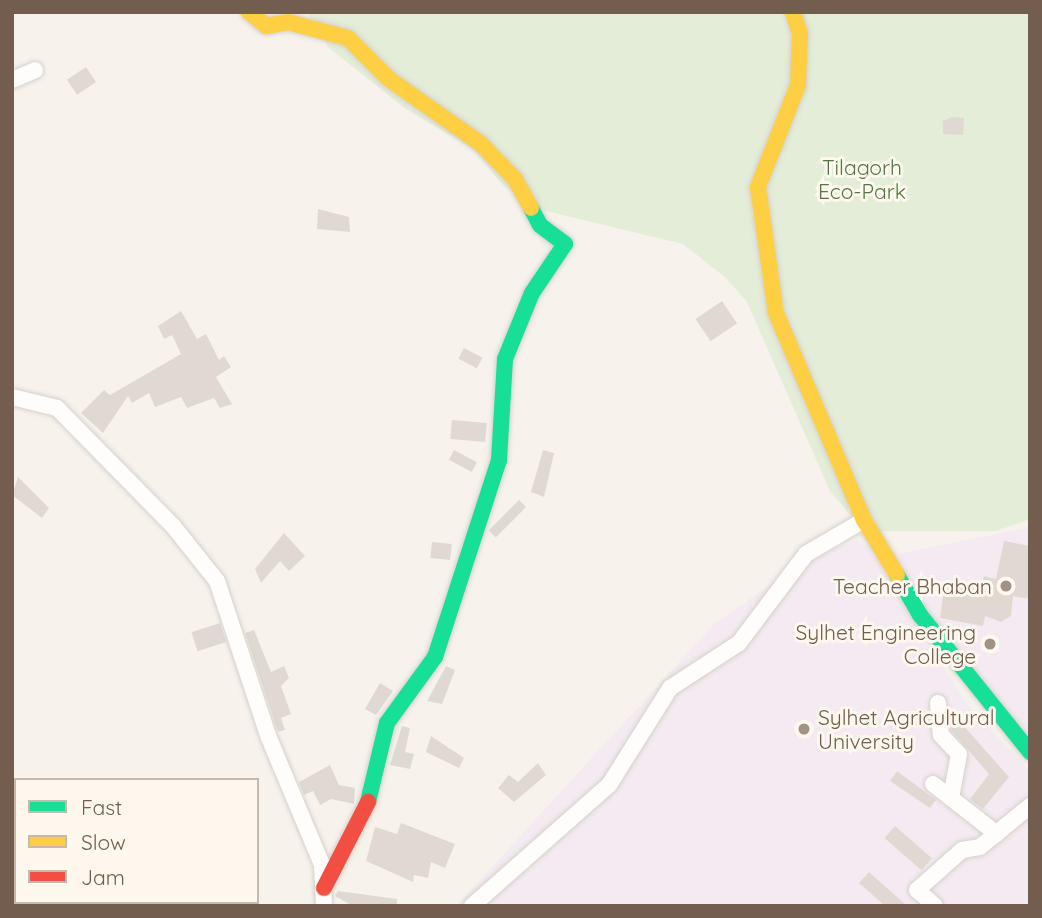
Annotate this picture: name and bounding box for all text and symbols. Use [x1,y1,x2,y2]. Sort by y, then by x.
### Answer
park label: Tilagorh Eco-Park [818,154,906,204]
place label: Teacher Bhaban [833,573,992,599]
marker: Teacher Bhaban [998,578,1014,594]
place label: Sylhet Engineering College [795,619,976,669]
marker: Sylhet Engineering College [982,636,998,652]
place label: Sylhet Agricultural University [818,704,995,754]
marker: Sylhet Agricultural University [796,721,812,737]
legend [14,778,259,904]
text: Fast [81,794,122,820]
text: Slow [81,829,126,855]
text: Jam [81,864,125,890]

